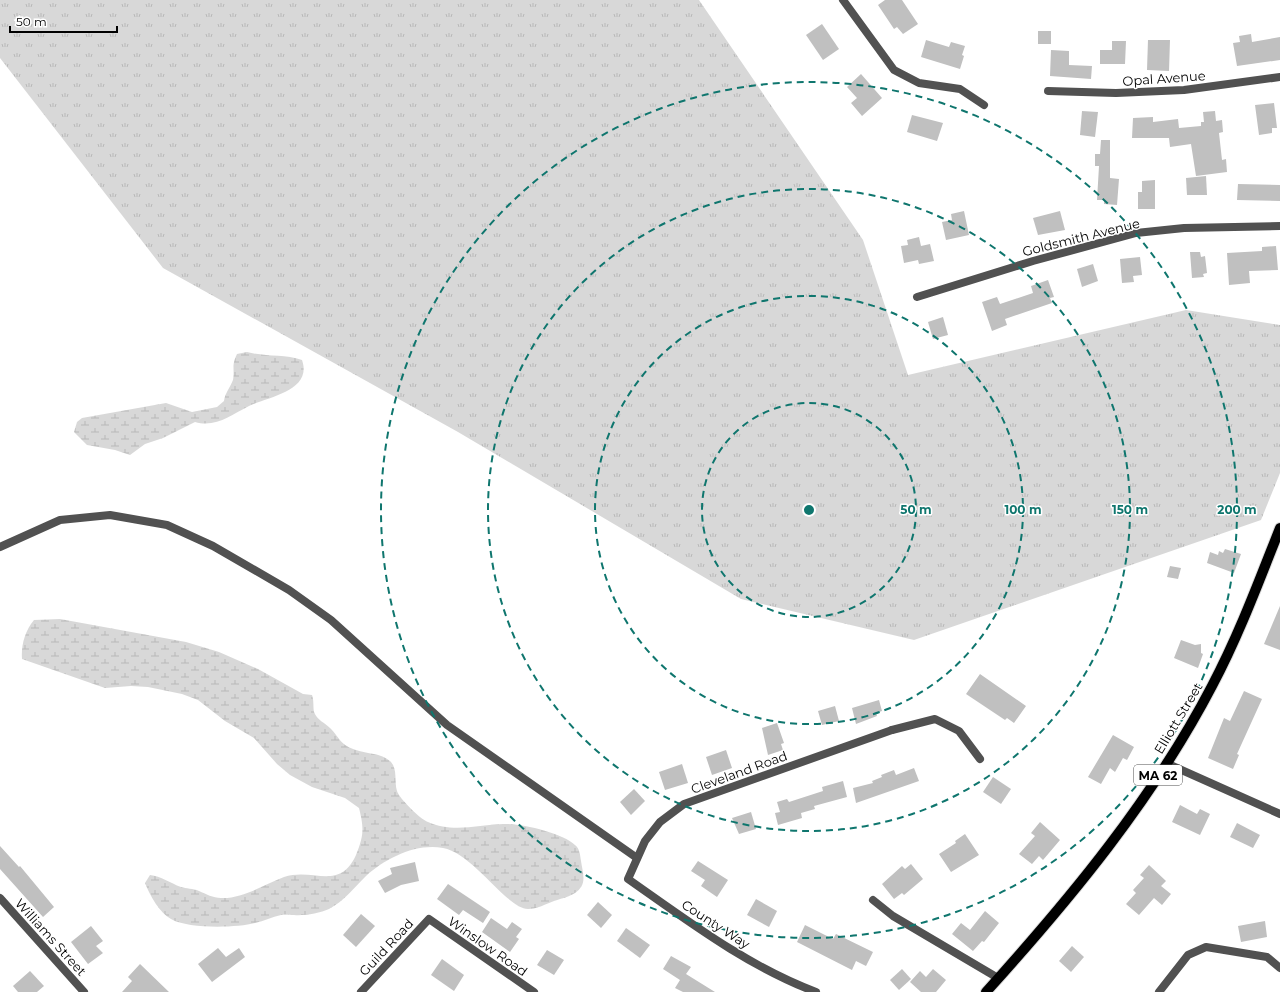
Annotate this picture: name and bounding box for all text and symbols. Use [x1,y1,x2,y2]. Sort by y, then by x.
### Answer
scale bar [10,8,117,34]
text: 50 m [16,14,47,29]
street label: Opal Avenue [1122,67,1206,89]
street label: Goldsmith Avenue [1021,215,1142,259]
text: 50 m [900,502,932,517]
text: 100 m [1005,502,1041,517]
text: 150 m [1112,502,1148,517]
text: 200 m [1217,502,1257,517]
centre of rings [802,503,816,517]
street label: Elliott Street [1150,679,1206,757]
street label: Cleveland Road [689,747,789,797]
road number: MA 62 [1134,765,1182,785]
street label: Williams Street [12,895,90,979]
street label: County Way [679,896,754,952]
street label: Winslow Road [445,913,531,979]
street label: Guild Road [356,915,416,979]

